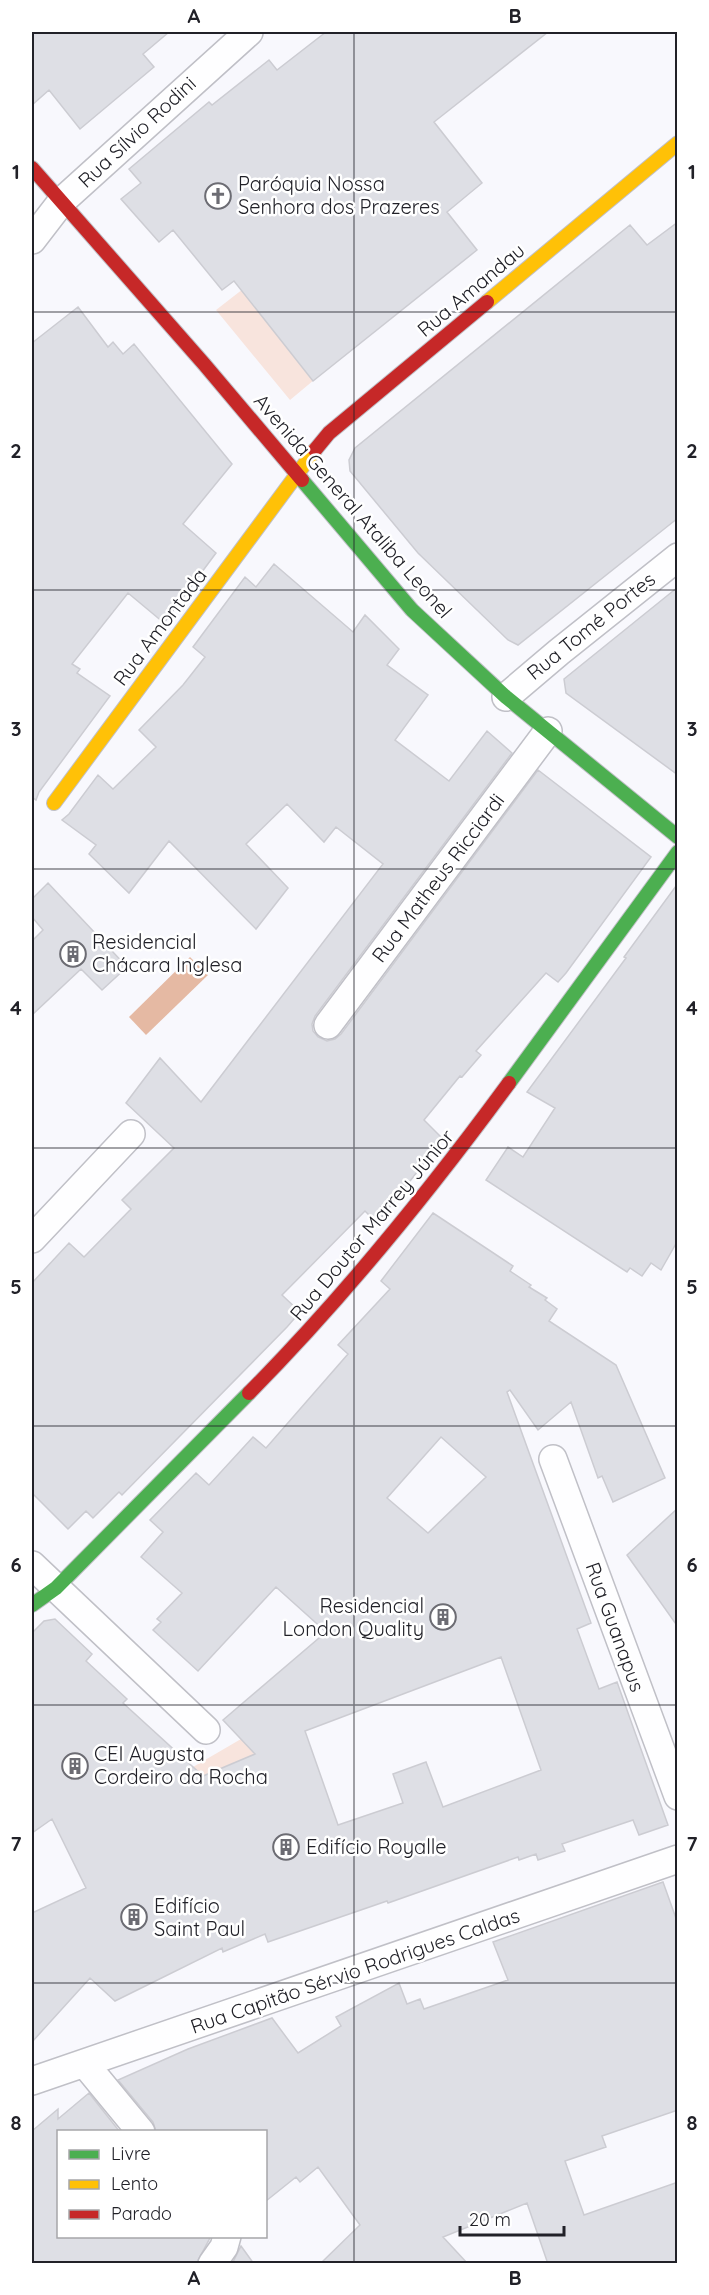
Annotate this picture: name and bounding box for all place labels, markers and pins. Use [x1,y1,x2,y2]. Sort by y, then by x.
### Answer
place label: Paróquia Nossa Senhora dos Prazeres [238,171,440,219]
church icon: Paróquia Nossa Senhora dos Prazeres [203,181,233,211]
place label: Residencial Chácara Inglesa [92,929,242,977]
building icon: Residencial Chácara Inglesa [58,939,88,969]
place label: Residencial London Quality [282,1593,424,1641]
building icon: Residencial London Quality [428,1602,458,1632]
place label: CEI Augusta Cordeiro da Rocha [94,1741,268,1789]
building icon: CEI Augusta Cordeiro da Rocha [60,1751,90,1781]
building icon: Edifício Royalle [271,1832,301,1862]
place label: Edifício Royalle [306,1834,446,1859]
place label: Edifício Saint Paul [154,1893,245,1941]
building icon: Edifício Saint Paul [119,1902,149,1932]

